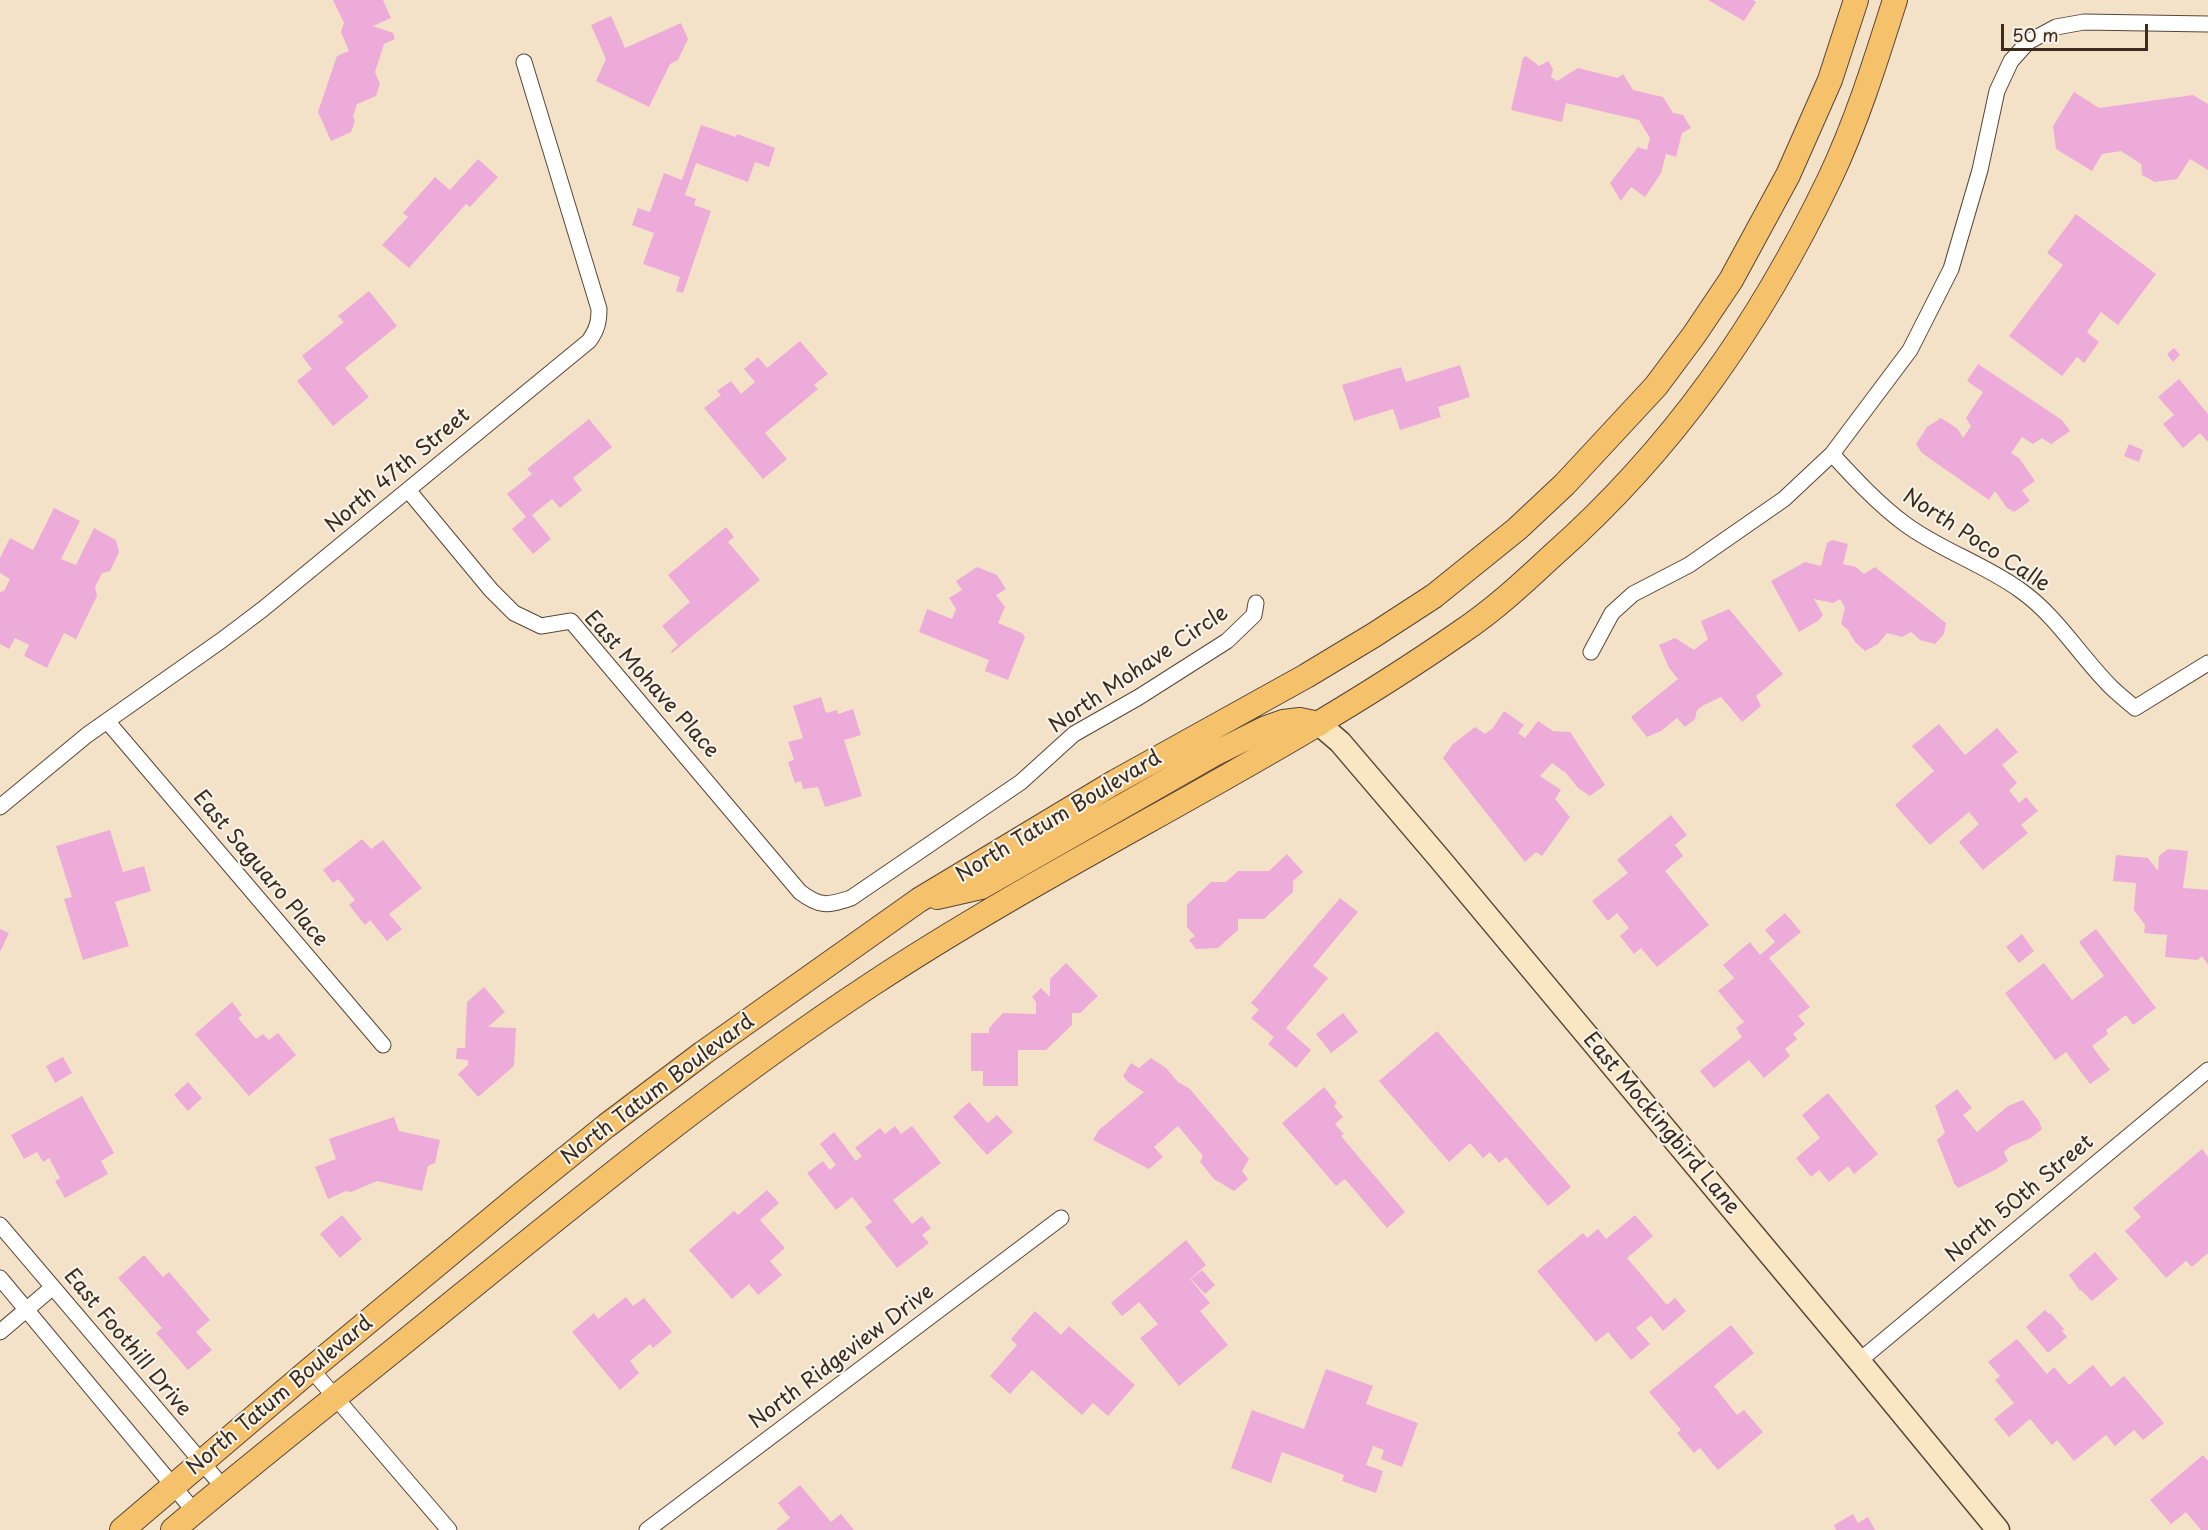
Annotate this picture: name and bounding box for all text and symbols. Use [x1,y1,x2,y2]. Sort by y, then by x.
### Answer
scale bar [2004,12,2151,50]
text: 50 m [2012,21,2059,48]
street label: North 47th Street [321,403,475,539]
street label: North Poco Calle [1898,484,2054,598]
street label: North Mohave Circle [1045,601,1233,739]
street label: East Mohave Place [578,606,724,764]
street label: North Tatum Boulevard [952,746,1166,888]
street label: East Saguaro Place [187,786,333,952]
street label: North Tatum Boulevard [557,1009,759,1171]
street label: East Mockingbird Lane [1577,1028,1745,1220]
street label: North 50th Street [1941,1130,2099,1268]
street label: East Foothill Drive [58,1264,196,1422]
street label: North Ridgeview Drive [745,1279,939,1435]
street label: North Tatum Boulevard [182,1311,378,1481]

